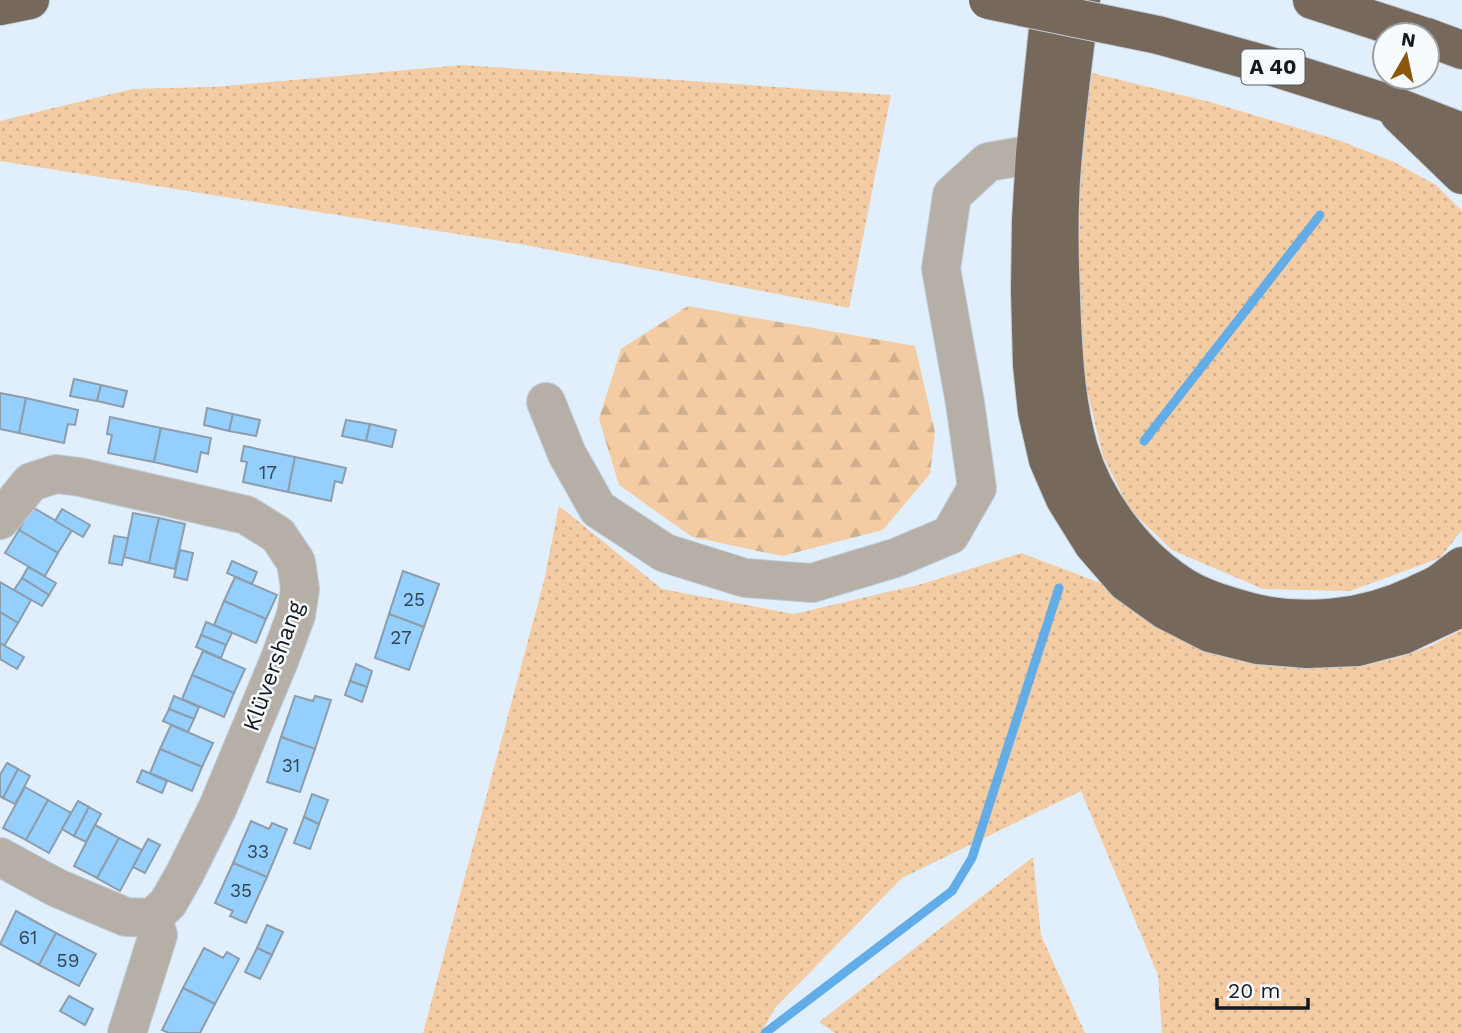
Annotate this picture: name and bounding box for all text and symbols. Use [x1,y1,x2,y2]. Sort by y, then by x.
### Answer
north arrow [1371,21,1441,91]
text: N [1400,27,1417,52]
road number: A 40 [1242,50,1304,84]
house number: 17 [259,461,277,484]
house number: 25 [403,588,425,611]
street label: Klüvershang [237,597,310,735]
house number: 27 [390,626,412,649]
house number: 31 [282,754,300,777]
house number: 33 [247,840,269,863]
house number: 35 [230,879,252,902]
house number: 61 [19,926,37,949]
house number: 59 [57,949,79,972]
scale bar [1217,967,1308,1011]
text: 20 m [1228,978,1280,1003]

